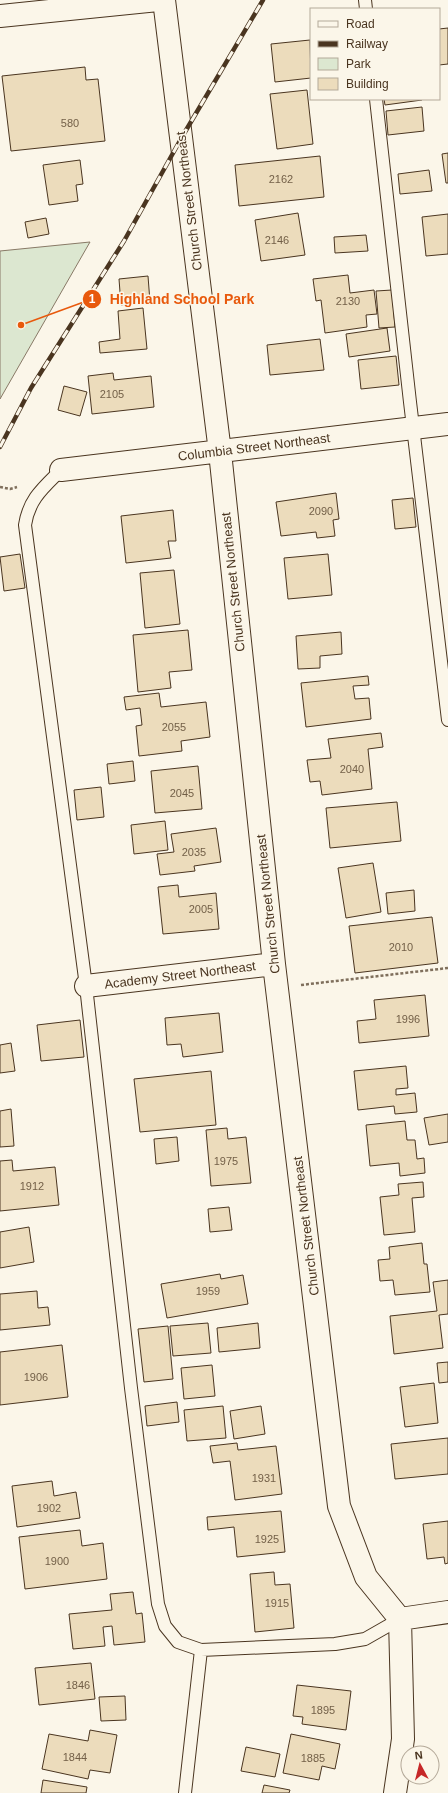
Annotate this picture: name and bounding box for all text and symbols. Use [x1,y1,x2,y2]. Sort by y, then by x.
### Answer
legend [310,8,440,100]
text: Road [346,17,375,31]
text: Railway [346,37,388,51]
text: Park [346,57,372,71]
text: Building [346,77,389,91]
house number: 580 [61,117,79,129]
street label: Church Street Northeast [173,130,205,271]
house number: 2162 [269,173,293,185]
house number: 2146 [265,234,289,246]
callout: Highland School Park [82,286,263,312]
text: Highland School Park [110,291,255,307]
text: 1 [89,292,96,306]
house number: 2130 [336,295,360,307]
house number: 2105 [100,388,124,400]
street label: Columbia Street Northeast [177,430,331,464]
house number: 2090 [309,505,333,517]
street label: Church Street Northeast [218,511,248,652]
house number: 2055 [162,721,186,733]
house number: 2040 [340,763,364,775]
house number: 2045 [170,787,194,799]
street label: Church Street Northeast [253,833,283,974]
house number: 2035 [182,846,206,858]
house number: 2005 [189,903,213,915]
house number: 2010 [389,941,413,953]
street label: Academy Street Northeast [103,958,257,992]
house number: 1996 [396,1013,420,1025]
house number: 1975 [214,1155,238,1167]
street label: Church Street Northeast [290,1155,322,1296]
house number: 1912 [20,1180,44,1192]
house number: 1959 [196,1285,220,1297]
house number: 1906 [24,1371,48,1383]
house number: 1931 [252,1472,276,1484]
house number: 1902 [37,1502,61,1514]
house number: 1925 [255,1533,279,1545]
house number: 1900 [45,1555,69,1567]
house number: 1915 [265,1597,289,1609]
house number: 1846 [66,1679,90,1691]
house number: 1895 [311,1704,335,1716]
north arrow [400,1745,440,1785]
text: N [414,1749,424,1762]
house number: 1844 [63,1751,87,1763]
house number: 1885 [301,1752,325,1764]

